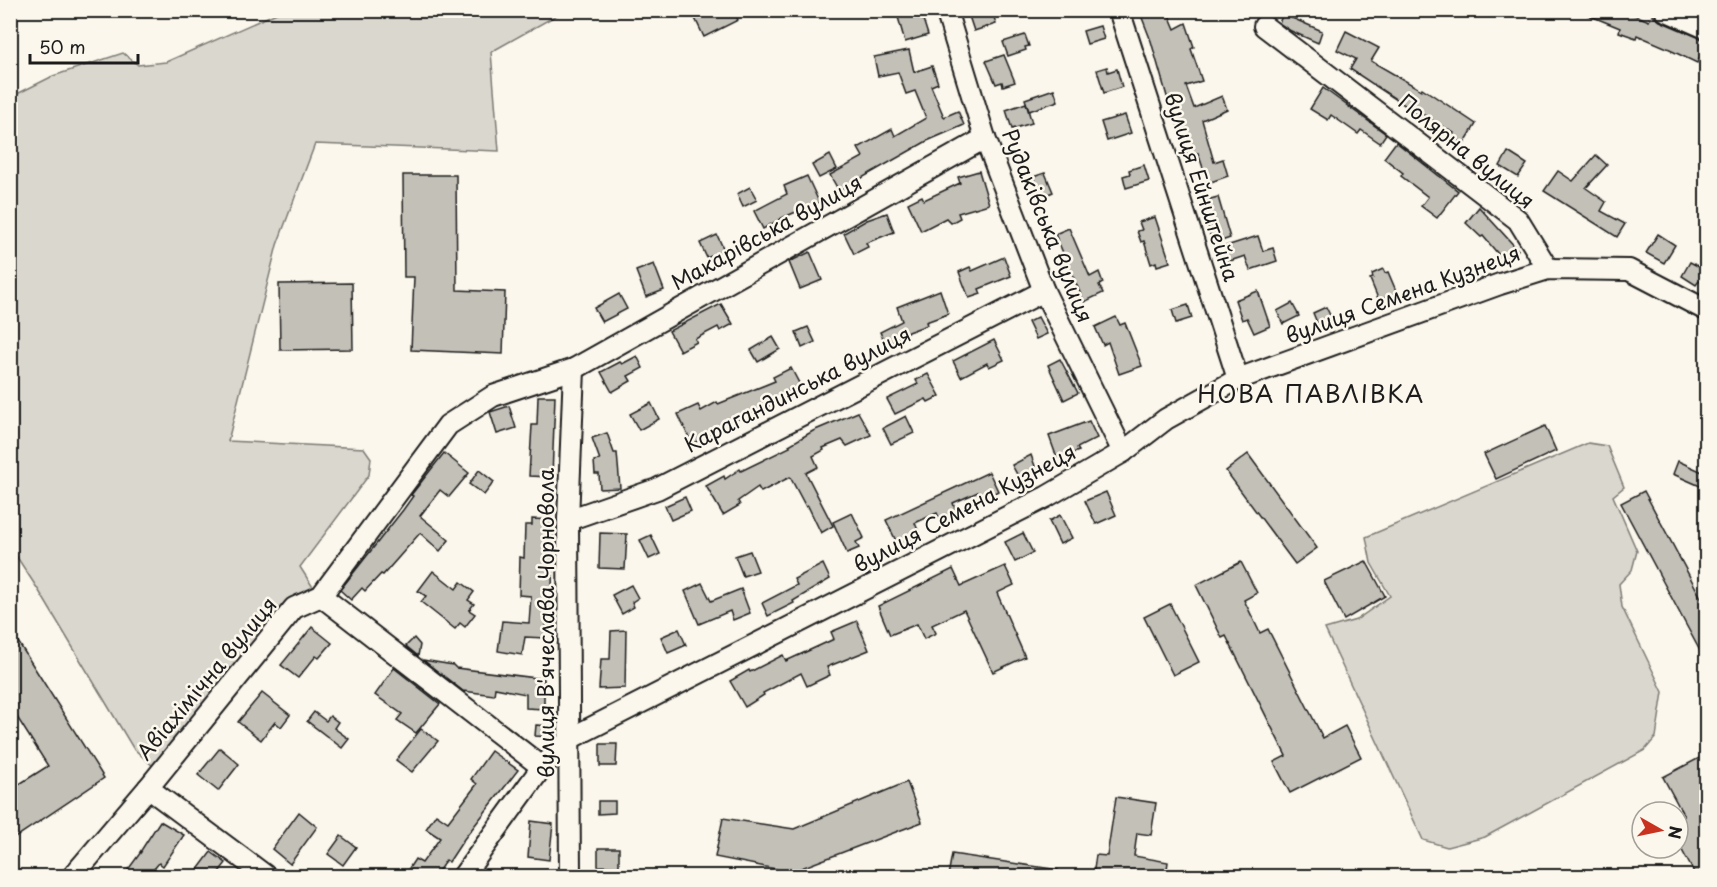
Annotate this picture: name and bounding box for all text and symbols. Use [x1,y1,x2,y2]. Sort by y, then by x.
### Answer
scale bar [30,27,138,65]
text: 50 m [39,33,86,60]
street label: Полярна вулиця [1392,85,1542,215]
street label: вулиця Ейнштейна [1157,88,1249,285]
street label: Рудаківська вулиця [995,124,1102,327]
street label: Макарівська вулиця [665,165,867,297]
street label: вулиця Семена Кузнеця [1280,236,1524,351]
street label: Карагандинська вулиця [678,317,916,459]
district label: НОВА ПАВЛІВКА [1197,375,1425,411]
street label: вулиця Семена Кузнеця [847,435,1081,580]
street label: вулиця В'ячеслава Чорновола [529,468,561,778]
street label: Авіахімічна вулиця [127,589,283,766]
north arrow [1630,800,1690,860]
text: N [1663,824,1689,841]

